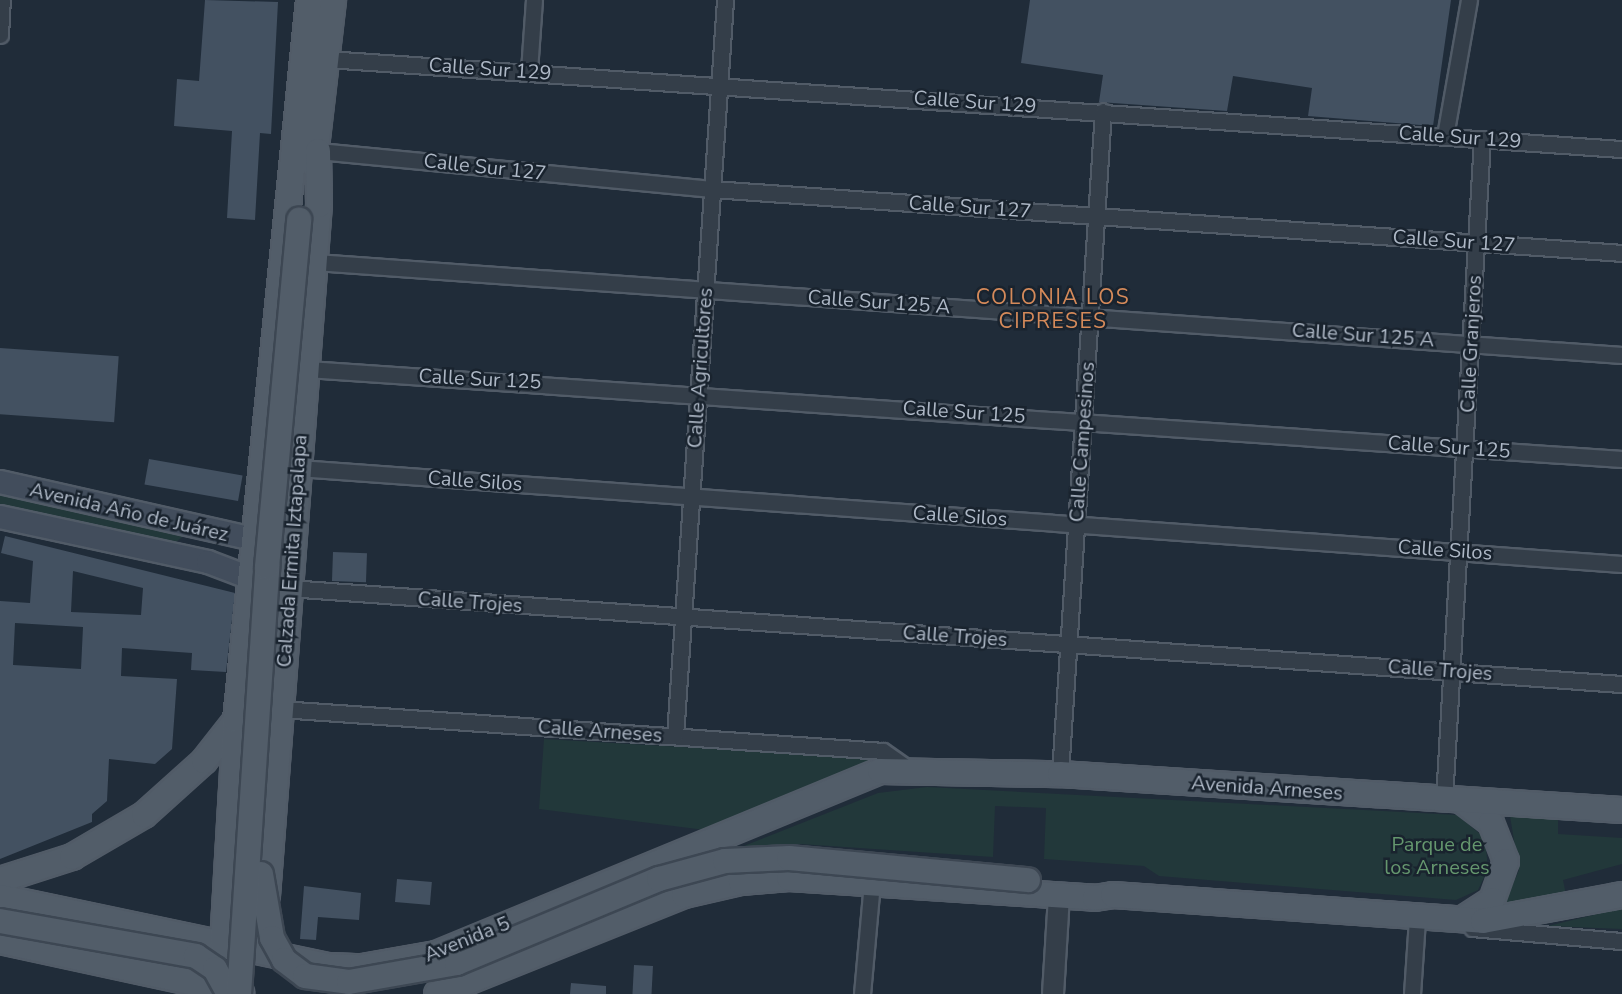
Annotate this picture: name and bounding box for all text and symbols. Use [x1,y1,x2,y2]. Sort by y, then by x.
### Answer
street label: Calle Sur 129 [428,53,552,85]
street label: Calle Sur 129 [913,86,1037,118]
street label: Calle Sur 129 [1398,121,1522,153]
street label: Calle Sur 127 [423,149,547,185]
street label: Calle Sur 127 [908,191,1032,223]
street label: Calle Sur 127 [1392,225,1516,257]
street label: Calle Granjeros [1455,275,1487,413]
district label: COLONIA LOS CIPRESES [976,284,1130,334]
street label: Calle Sur 125 A [807,285,951,319]
street label: Calle Agricultores [682,287,718,449]
street label: Calle Sur 125 A [1291,318,1435,352]
street label: Calle Campesinos [1064,361,1100,523]
street label: Calle Sur 125 [418,364,542,394]
street label: Calle Sur 125 [902,396,1026,428]
street label: Calle Sur 125 [1387,431,1511,463]
street label: Calzada Ermita Iztapalapa [272,434,312,668]
street label: Calle Silos [427,466,523,496]
street label: Avenida Año de Juárez [27,477,231,547]
street label: Calle Silos [912,501,1008,531]
street label: Calle Silos [1397,535,1493,565]
street label: Calle Trojes [417,586,523,618]
street label: Calle Trojes [902,620,1008,652]
street label: Calle Trojes [1387,654,1493,686]
street label: Calle Arneses [537,715,663,747]
street label: Avenida Arneses [1190,771,1344,805]
park label: Parque de los Arneses [1384,833,1490,880]
street label: Avenida 5 [421,911,513,967]

